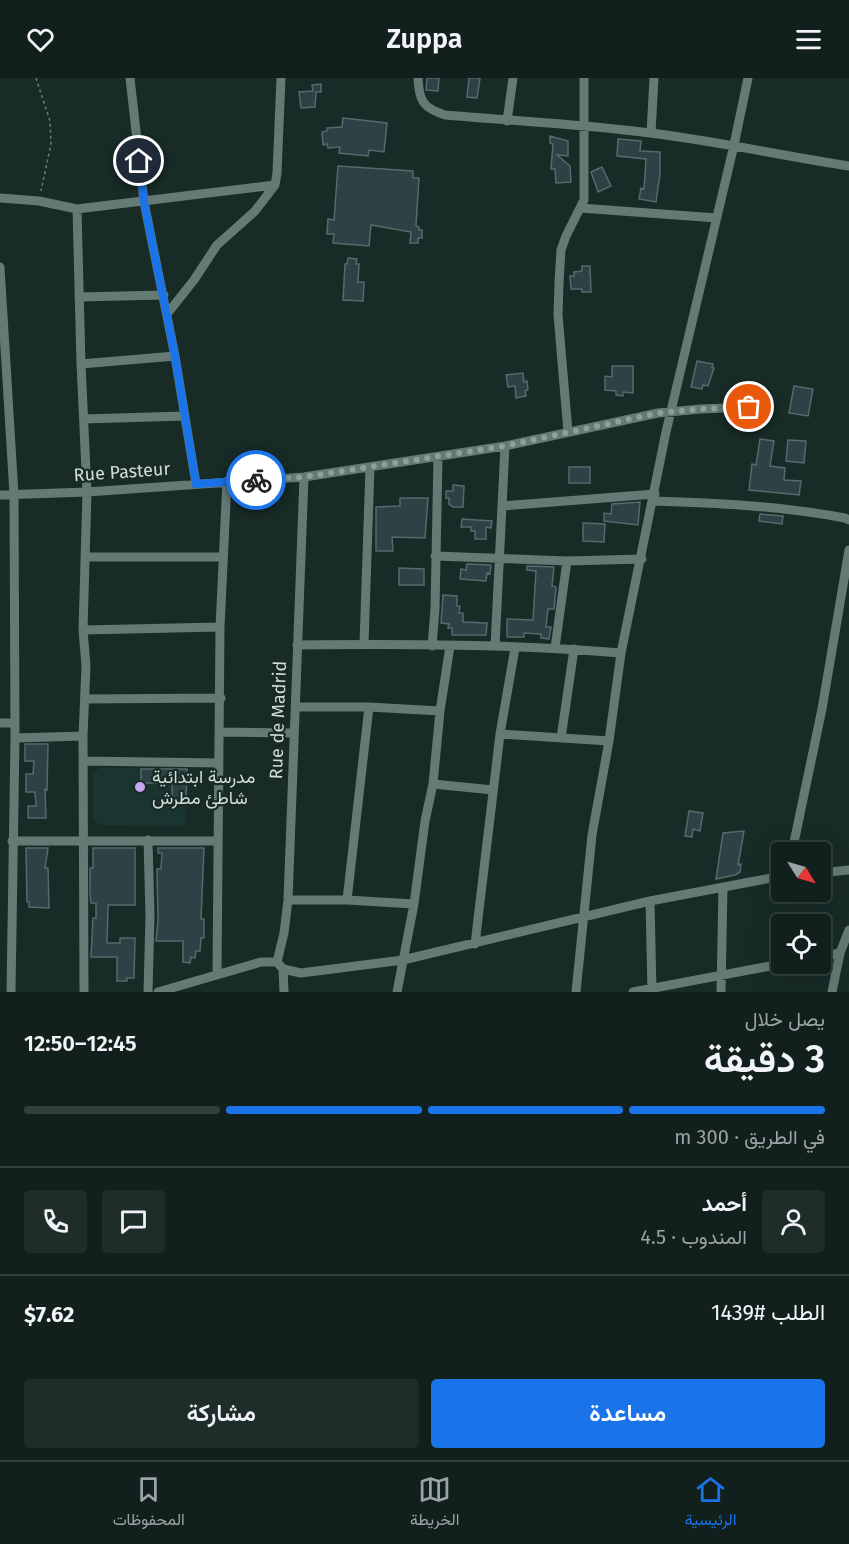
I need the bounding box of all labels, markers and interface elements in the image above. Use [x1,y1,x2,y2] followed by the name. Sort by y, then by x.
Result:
[24,23,57,56] icon: heart
[386,23,463,55] text: Zuppa
[792,23,825,56] icon: menu
[113,135,164,186] pin
[122,144,155,177] icon: home
[723,381,774,432] pin
[732,390,765,423] icon: bag
[226,450,286,510] courier
[73,458,171,486] street label: Rue Pasteur
[240,464,273,497] icon: bike
[265,660,291,780] street label: Rue de Madrid
[152,766,255,809] place label: مدرسة ابتدائية شاطئ مطرش
[133,780,147,794] marker: مدرسة ابتدائية شاطئ مطرش
[771,842,831,902] north arrow
[771,842,831,974] map controls
[771,914,831,974] button: locate
[745,1007,825,1031] text: يصل خلال
[24,1030,137,1057] text: 12:45–12:50
[704,1036,825,1082] text: 3 دقيقة
[674,1125,825,1149] text: في الطريق · 300 m
[24,1190,87,1253] button: phone
[102,1190,165,1253] button: chat
[702,1190,747,1217] text: أحمد
[762,1190,825,1253] button: person
[640,1225,747,1249] text: المندوب · 4.5
[711,1299,825,1326] text: الطلب #1439
[24,1301,74,1328] text: $7.62
[24,1379,419,1448] button: مشاركة
[431,1379,825,1448] button: مساعدة
[113,1473,185,1534] tab: المحفوظات
[410,1473,459,1534] tab: الخريطة
[685,1473,736,1534] tab: الرئيسية

